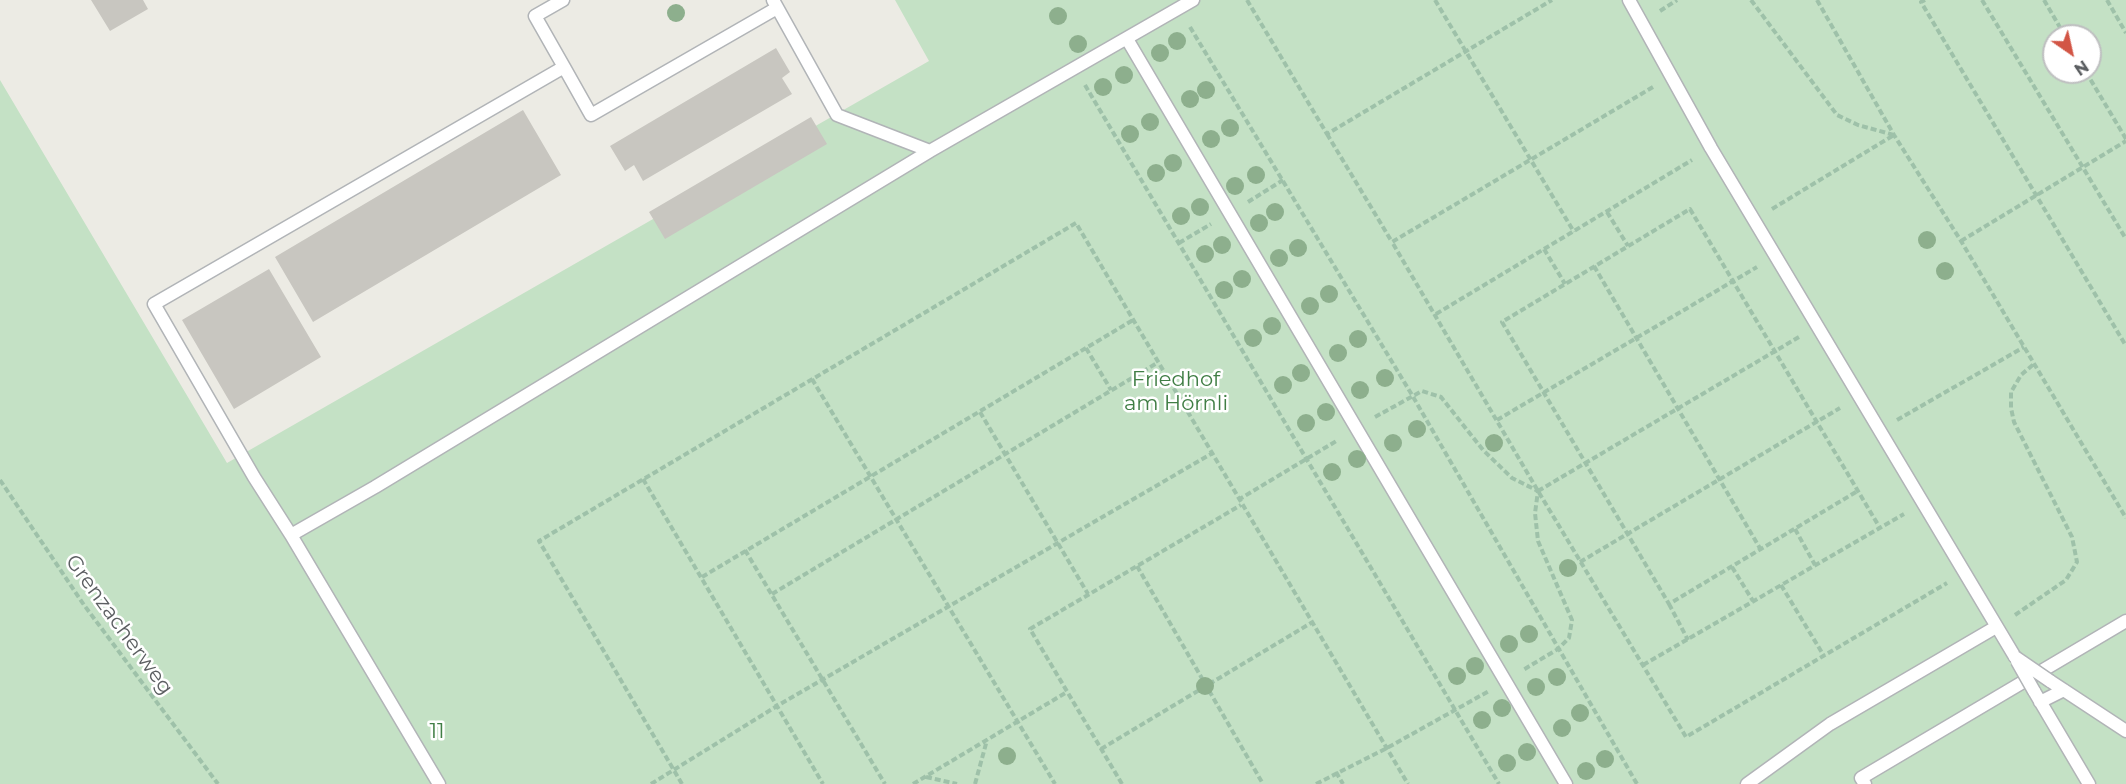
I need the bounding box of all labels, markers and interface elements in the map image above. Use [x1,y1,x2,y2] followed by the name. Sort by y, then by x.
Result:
[2042,24,2102,84] north arrow
[2071,56,2092,79] text: N
[1124,367,1228,417] park label: Friedhof am Hörnli
[60,550,178,700] street label: Grenzacherweg
[429,719,445,745] park label: 11

